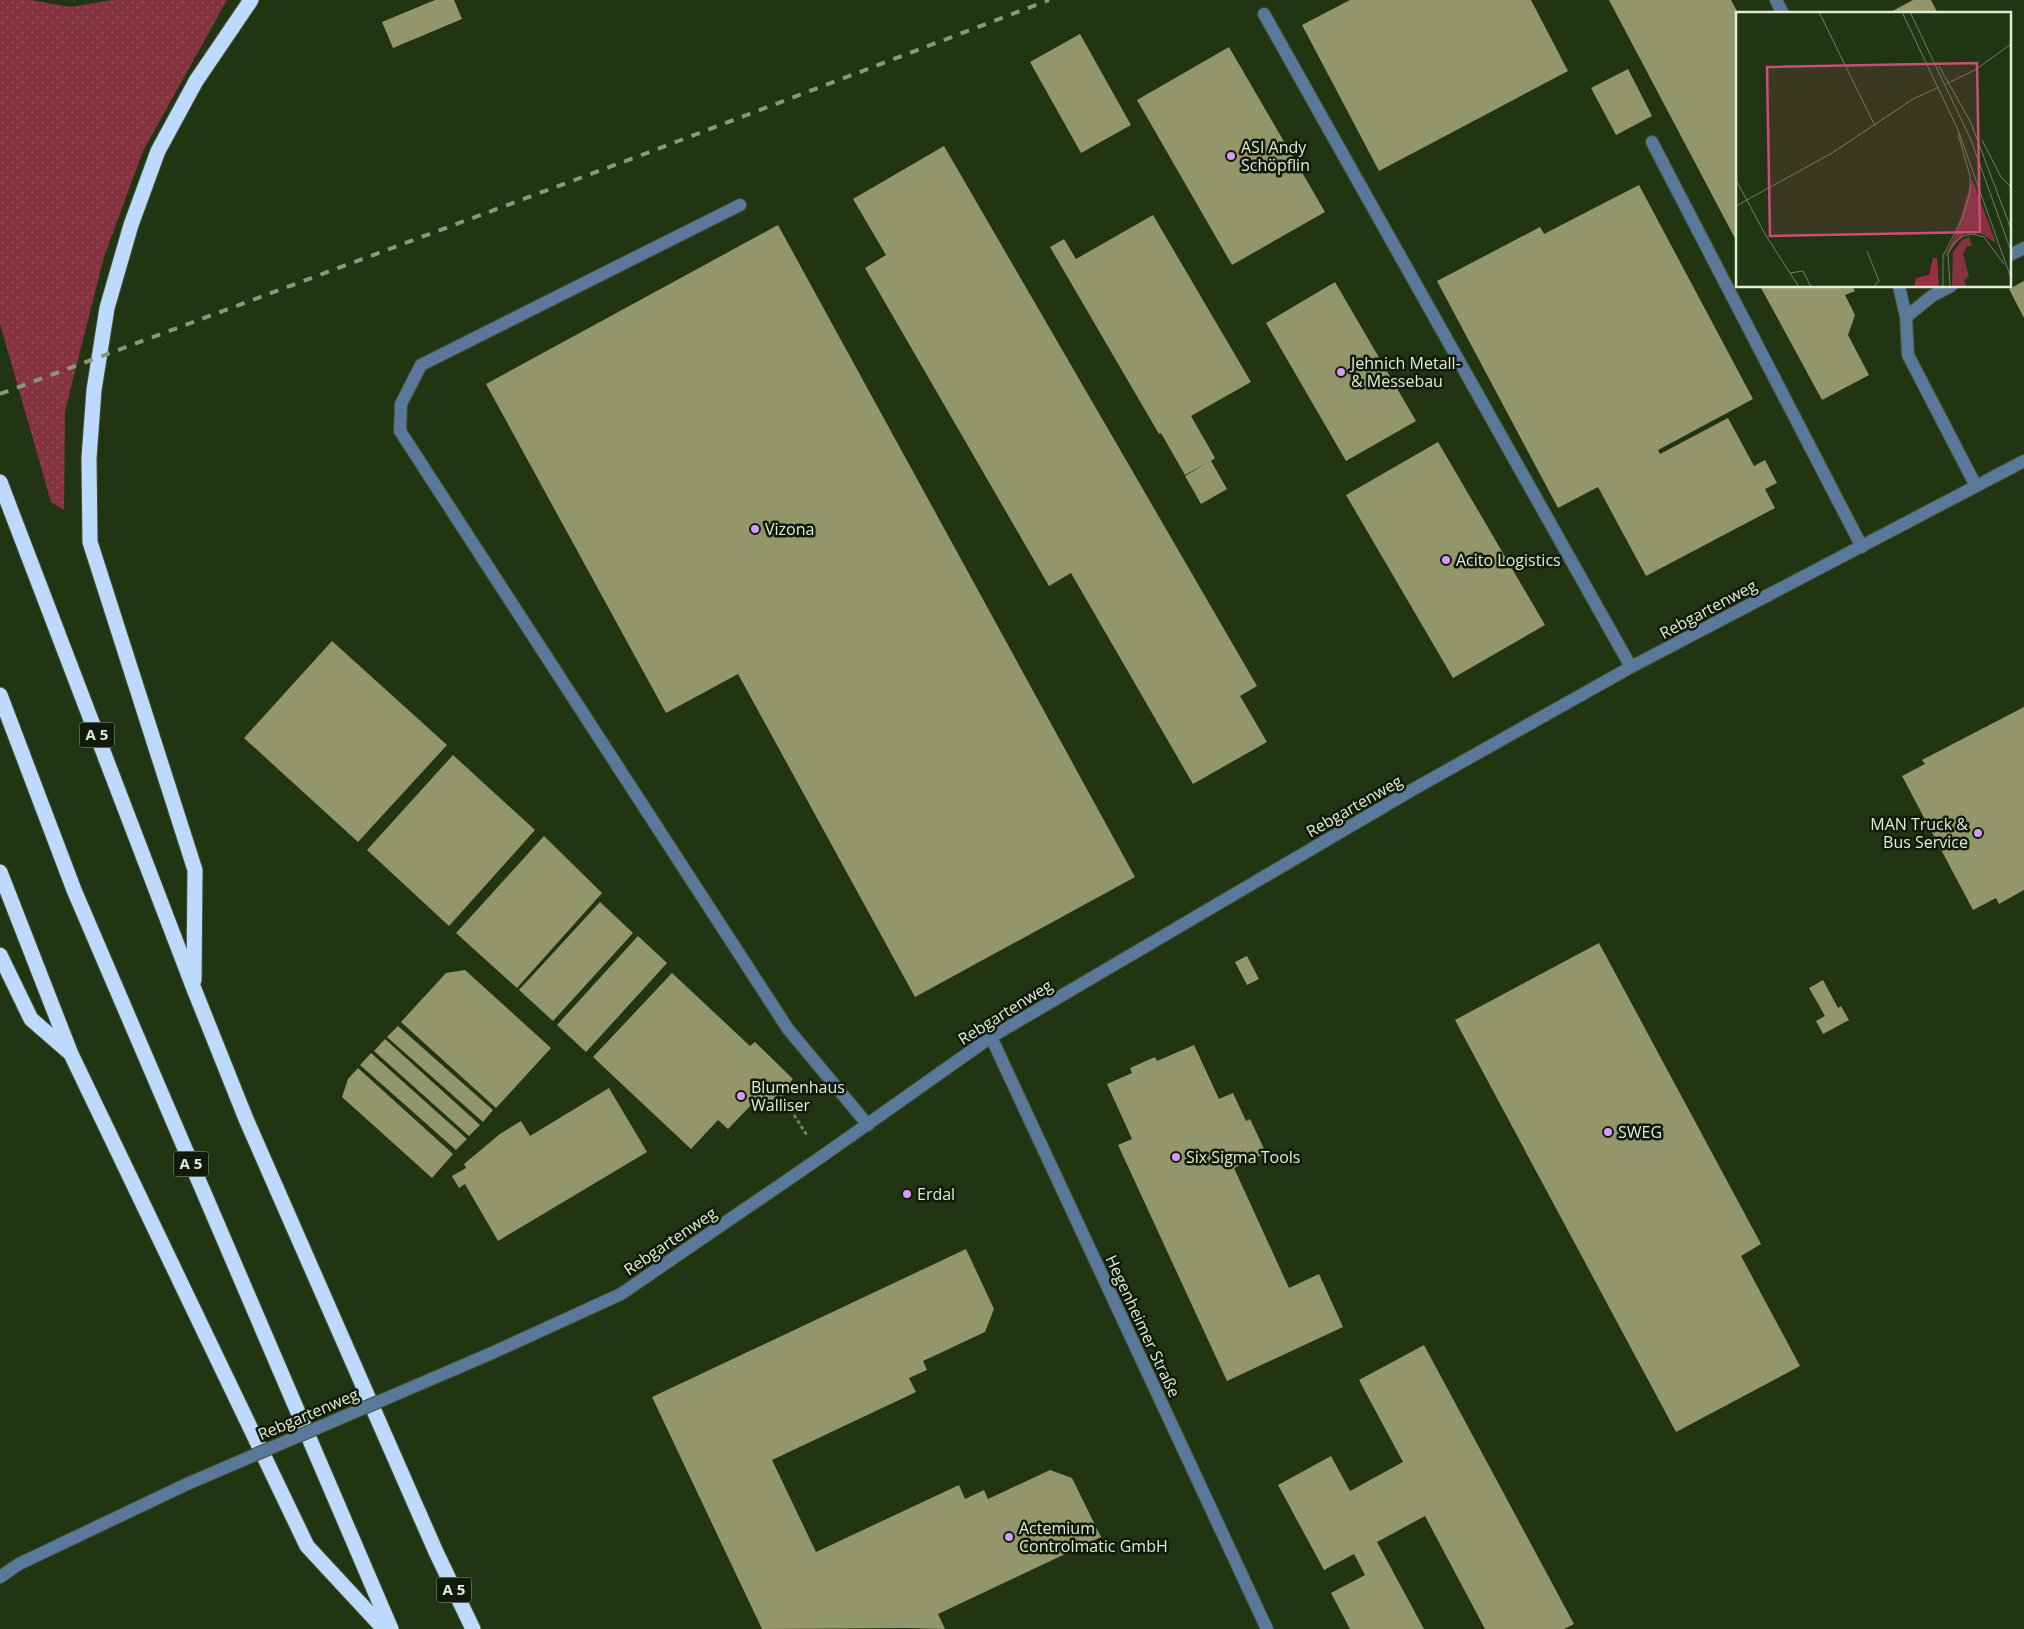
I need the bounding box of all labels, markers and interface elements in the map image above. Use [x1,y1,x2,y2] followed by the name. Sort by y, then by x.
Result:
[1736,12,2012,288] inset map
[1241,136,1310,176] place label: ASI Andy Schöpflin
[1225,150,1237,162] marker: ASI Andy Schöpflin
[1349,352,1461,392] place label: Jehnich Metall- & Messebau
[1335,366,1347,378] marker: Jehnich Metall- & Messebau
[765,518,814,540] place label: Vizona
[749,523,761,535] marker: Vizona
[1456,549,1561,571] place label: Acito Logistics
[1440,554,1452,566] marker: Acito Logistics
[1655,574,1761,644] street label: Rebgartenweg
[80,722,114,748] road number: A 5
[1302,769,1406,842] street label: Rebgartenweg
[1870,813,1968,853] place label: MAN Truck & Bus Service
[1972,827,1984,839] marker: MAN Truck & Bus Service
[954,974,1057,1050] street label: Rebgartenweg
[751,1076,845,1116] place label: Blumenhaus Walliser
[735,1090,747,1102] marker: Blumenhaus Walliser
[1618,1121,1662,1143] place label: SWEG
[1602,1126,1614,1138] marker: SWEG
[1186,1146,1300,1168] place label: Six Sigma Tools
[1170,1151,1182,1163] marker: Six Sigma Tools
[174,1152,208,1176] road number: A 5
[917,1183,955,1205] place label: Erdal
[901,1188,913,1200] marker: Erdal
[619,1202,721,1280] street label: Rebgartenweg
[1100,1251,1186,1401] street label: Hegenheimer Straße
[254,1383,362,1445] street label: Rebgartenweg
[1019,1517,1168,1557] place label: Actemium Controlmatic GmbH
[1003,1531,1015,1543] marker: Actemium Controlmatic GmbH
[436,1578,472,1602] road number: A 5

